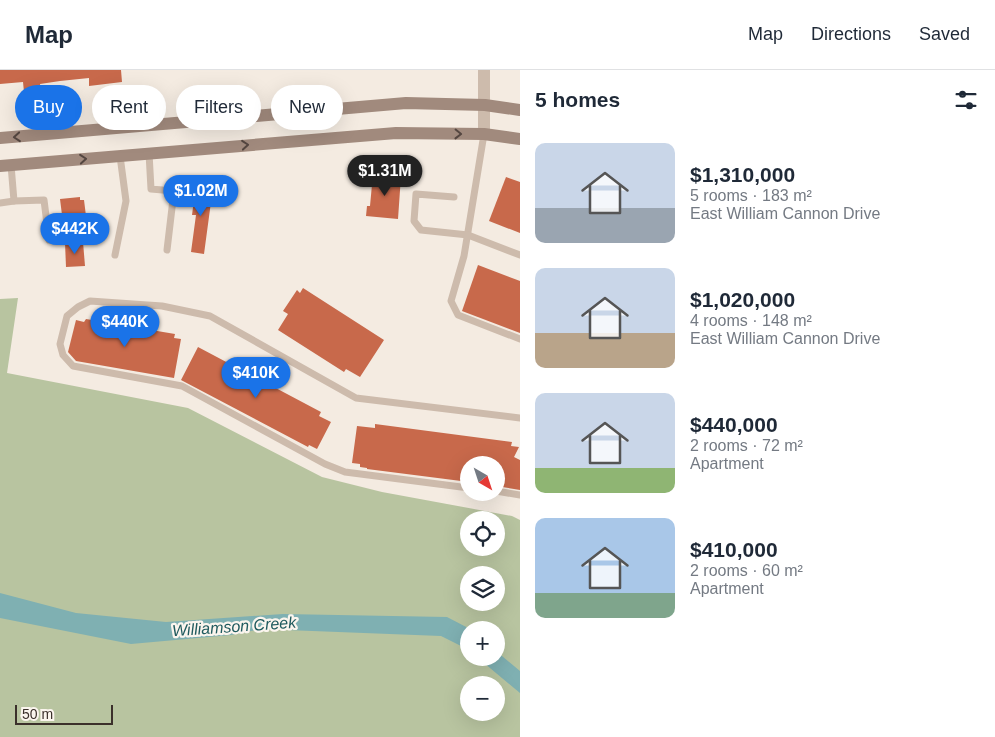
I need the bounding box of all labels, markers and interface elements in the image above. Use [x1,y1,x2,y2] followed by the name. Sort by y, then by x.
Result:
[25,21,73,48] text: Map
[748,24,783,44] text: Map
[811,24,891,44] text: Directions
[919,24,970,44] text: Saved
[15,85,82,130] chip: Buy
[92,85,166,130] chip: Rent
[176,85,261,130] chip: Filters
[271,85,343,130] chip: New
[952,86,980,114] icon: filters
[535,88,620,111] text: 5 homes
[454,129,462,139] one-way arrow
[13,131,21,142] one-way arrow
[242,140,250,151] one-way arrow
[80,154,88,165] one-way arrow
[344,154,426,197] pin: $1.31M
[358,162,412,179] text: $1.31M
[575,163,635,223] icon: home
[690,163,795,186] text: $1,310,000
[160,174,242,217] pin: $1.02M
[174,182,228,199] text: $1.02M
[690,187,812,204] text: 5 rooms · 183 m²
[690,205,880,222] text: East William Cannon Drive
[40,212,110,255] pin: $442K
[51,220,99,237] text: $442K
[575,288,635,348] icon: home
[690,288,795,311] text: $1,020,000
[90,306,160,348] pin: $440K
[690,312,812,329] text: 4 rooms · 148 m²
[101,313,149,330] text: $440K
[690,330,880,347] text: East William Cannon Drive
[221,356,291,399] pin: $410K
[232,364,280,381] text: $410K
[575,413,635,473] icon: home
[690,413,778,436] text: $440,000
[690,437,803,454] text: 2 rooms · 72 m²
[690,455,764,472] text: Apartment
[460,456,505,501] north arrow
[460,456,505,721] map controls
[460,511,505,556] button: locate
[575,538,635,598] icon: home
[690,538,778,561] text: $410,000
[690,562,803,579] text: 2 rooms · 60 m²
[460,566,505,611] button: layers
[690,580,764,597] text: Apartment
[171,614,298,639] water label: Williamson Creek
[460,621,505,666] button: +
[460,676,505,721] button: −
[15,702,112,725] scale bar
[22,706,53,722] text: 50 m

